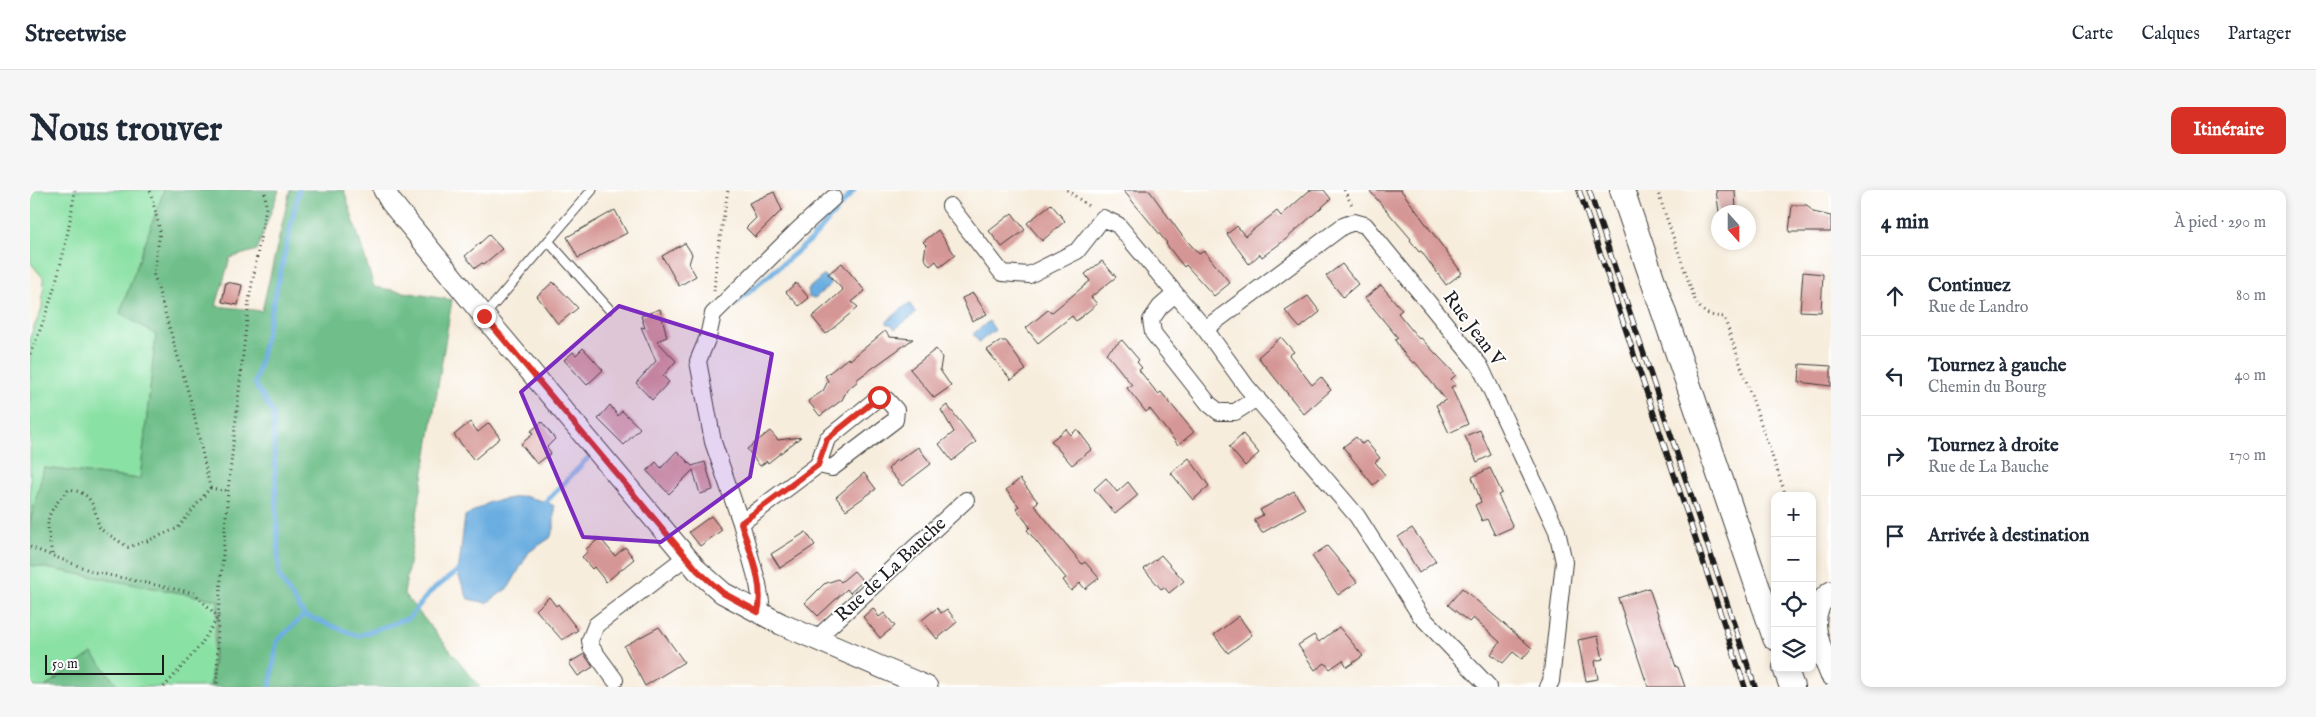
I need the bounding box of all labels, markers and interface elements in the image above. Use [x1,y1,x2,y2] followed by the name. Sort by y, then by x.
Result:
[25,19,126,50] text: Streetwise
[2072,23,2113,46] text: Carte
[2141,23,2200,46] text: Calques
[2228,23,2291,46] text: Partager
[2171,107,2286,154] button: Itinéraire
[30,108,222,153] text: Nous trouver
[1711,205,1756,250] north arrow
[1881,209,1929,236] text: 4 min
[2174,213,2266,233] text: À pied · 290 m
[1928,274,2011,298] text: Continuez
[1881,282,1909,310] icon: ahead
[2236,286,2266,306] text: 80 m
[1437,287,1509,372] street label: Rue Jean V
[1928,298,2028,318] text: Rue de Landro
[473,305,496,328] route end
[1928,354,2067,378] text: Tournez à gauche
[1881,362,1909,390] icon: left
[2234,366,2266,386] text: 40 m
[1928,378,2046,398] text: Chemin du Bourg
[868,386,891,409] route start
[1928,434,2059,458] text: Tournez à droite
[1881,442,1909,470] icon: right
[2229,446,2266,466] text: 170 m
[1928,458,2049,478] text: Rue de La Bauche
[1771,492,1816,672] map controls
[1771,492,1816,537] button: +
[830,512,952,628] street label: Rue de La Bauche
[1881,522,1909,550] icon: arrive
[1928,524,2089,548] text: Arrivée à destination
[1771,537,1816,582] button: −
[1771,582,1816,627] button: locate
[1771,627,1816,672] button: layers
[45,652,164,675] scale bar
[52,655,78,673] text: 50 m

